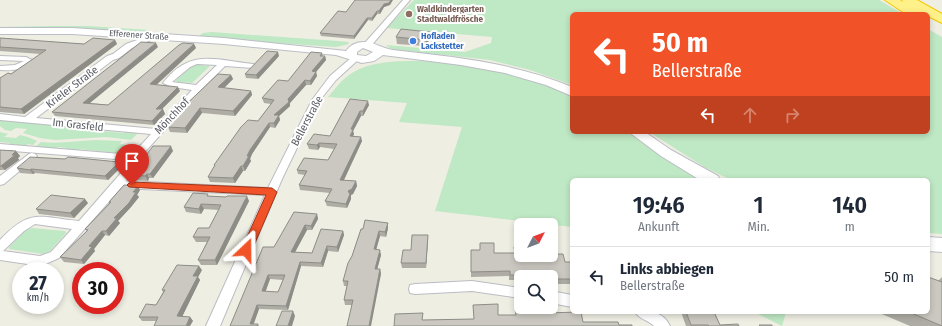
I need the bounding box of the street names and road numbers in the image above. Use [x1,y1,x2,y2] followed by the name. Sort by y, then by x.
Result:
[109,28,170,42] street label: Efferener Straße
[43,63,101,111] street label: Krieler Straße
[288,94,326,148] street label: Bellerstraße
[152,95,192,137] street label: Mönchhof
[52,116,104,134] street label: Im Grasfeld

